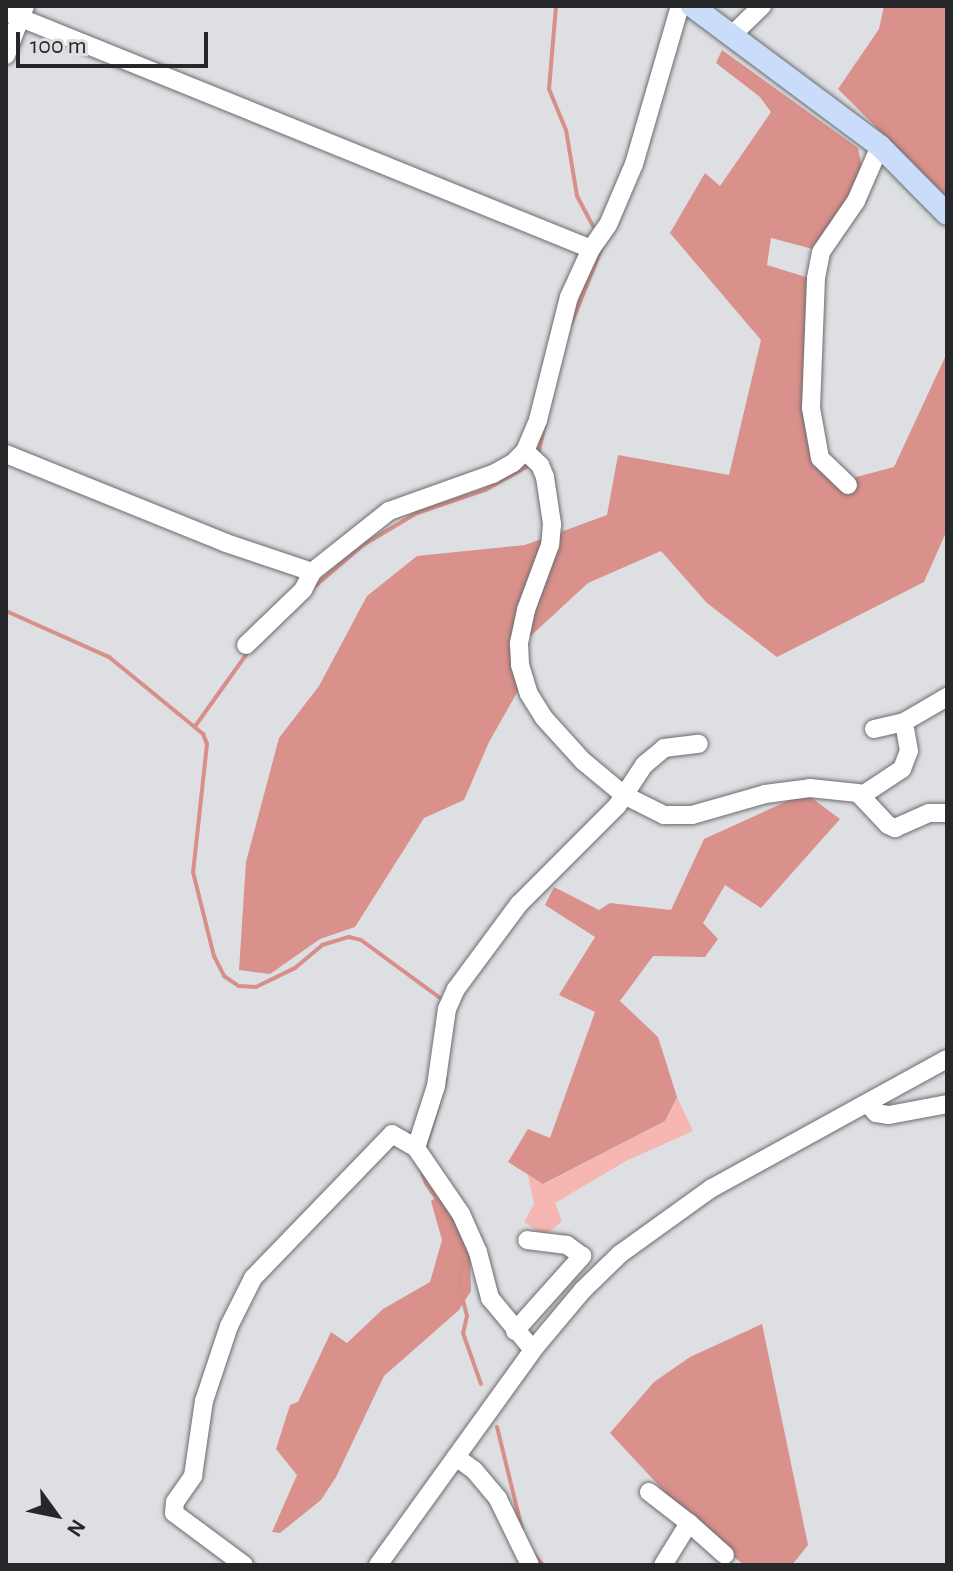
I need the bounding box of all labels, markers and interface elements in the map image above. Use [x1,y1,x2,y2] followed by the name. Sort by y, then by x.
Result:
[20,16,212,66] scale bar
[30,34,87,58] text: 100 m
[16,1475,96,1555] north arrow
[63,1516,90,1540] text: N

